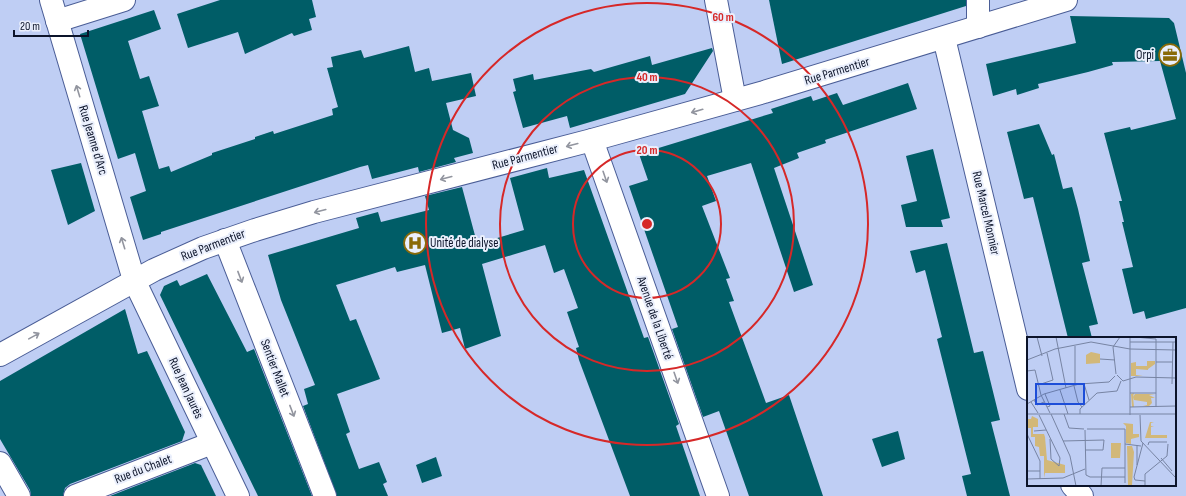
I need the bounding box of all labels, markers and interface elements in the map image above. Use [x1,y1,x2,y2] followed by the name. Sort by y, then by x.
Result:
[712,10,734,25] text: 60 m
[14,12,88,38] scale bar
[20,19,40,34] text: 20 m
[1157,42,1183,68] office icon: Orpi
[1136,47,1154,63] place label: Orpi
[802,53,872,88] street label: Rue Parmentier
[636,70,658,85] text: 40 m
[74,85,81,98] one-way arrow
[75,103,111,177] street label: Rue Jeanne d'Arc
[691,108,704,115] one-way arrow
[490,140,560,173] street label: Rue Parmentier
[565,142,578,149] one-way arrow
[637,143,657,158] text: 20 m
[602,170,609,183] one-way arrow
[969,170,1003,257] street label: Rue Marcel Monnier
[440,175,453,182] one-way arrow
[314,208,327,215] one-way arrow
[640,217,654,231] centre of rings
[179,225,248,265] street label: Rue Parmentier
[402,230,428,256] hospital icon: Unité de dialyse
[430,235,498,251] place label: Unité de dialyse
[119,236,126,249] one-way arrow
[236,270,244,282] one-way arrow
[633,273,677,362] street label: Avenue de la Liberté
[28,331,40,339] one-way arrow
[257,337,293,399] street label: Sentier Mallet
[1027,337,1176,486] inset map
[165,355,207,421] street label: Rue Jean Jaurès
[673,372,681,384] one-way arrow
[288,405,296,417] one-way arrow
[112,451,174,487] street label: Rue du Chalet

